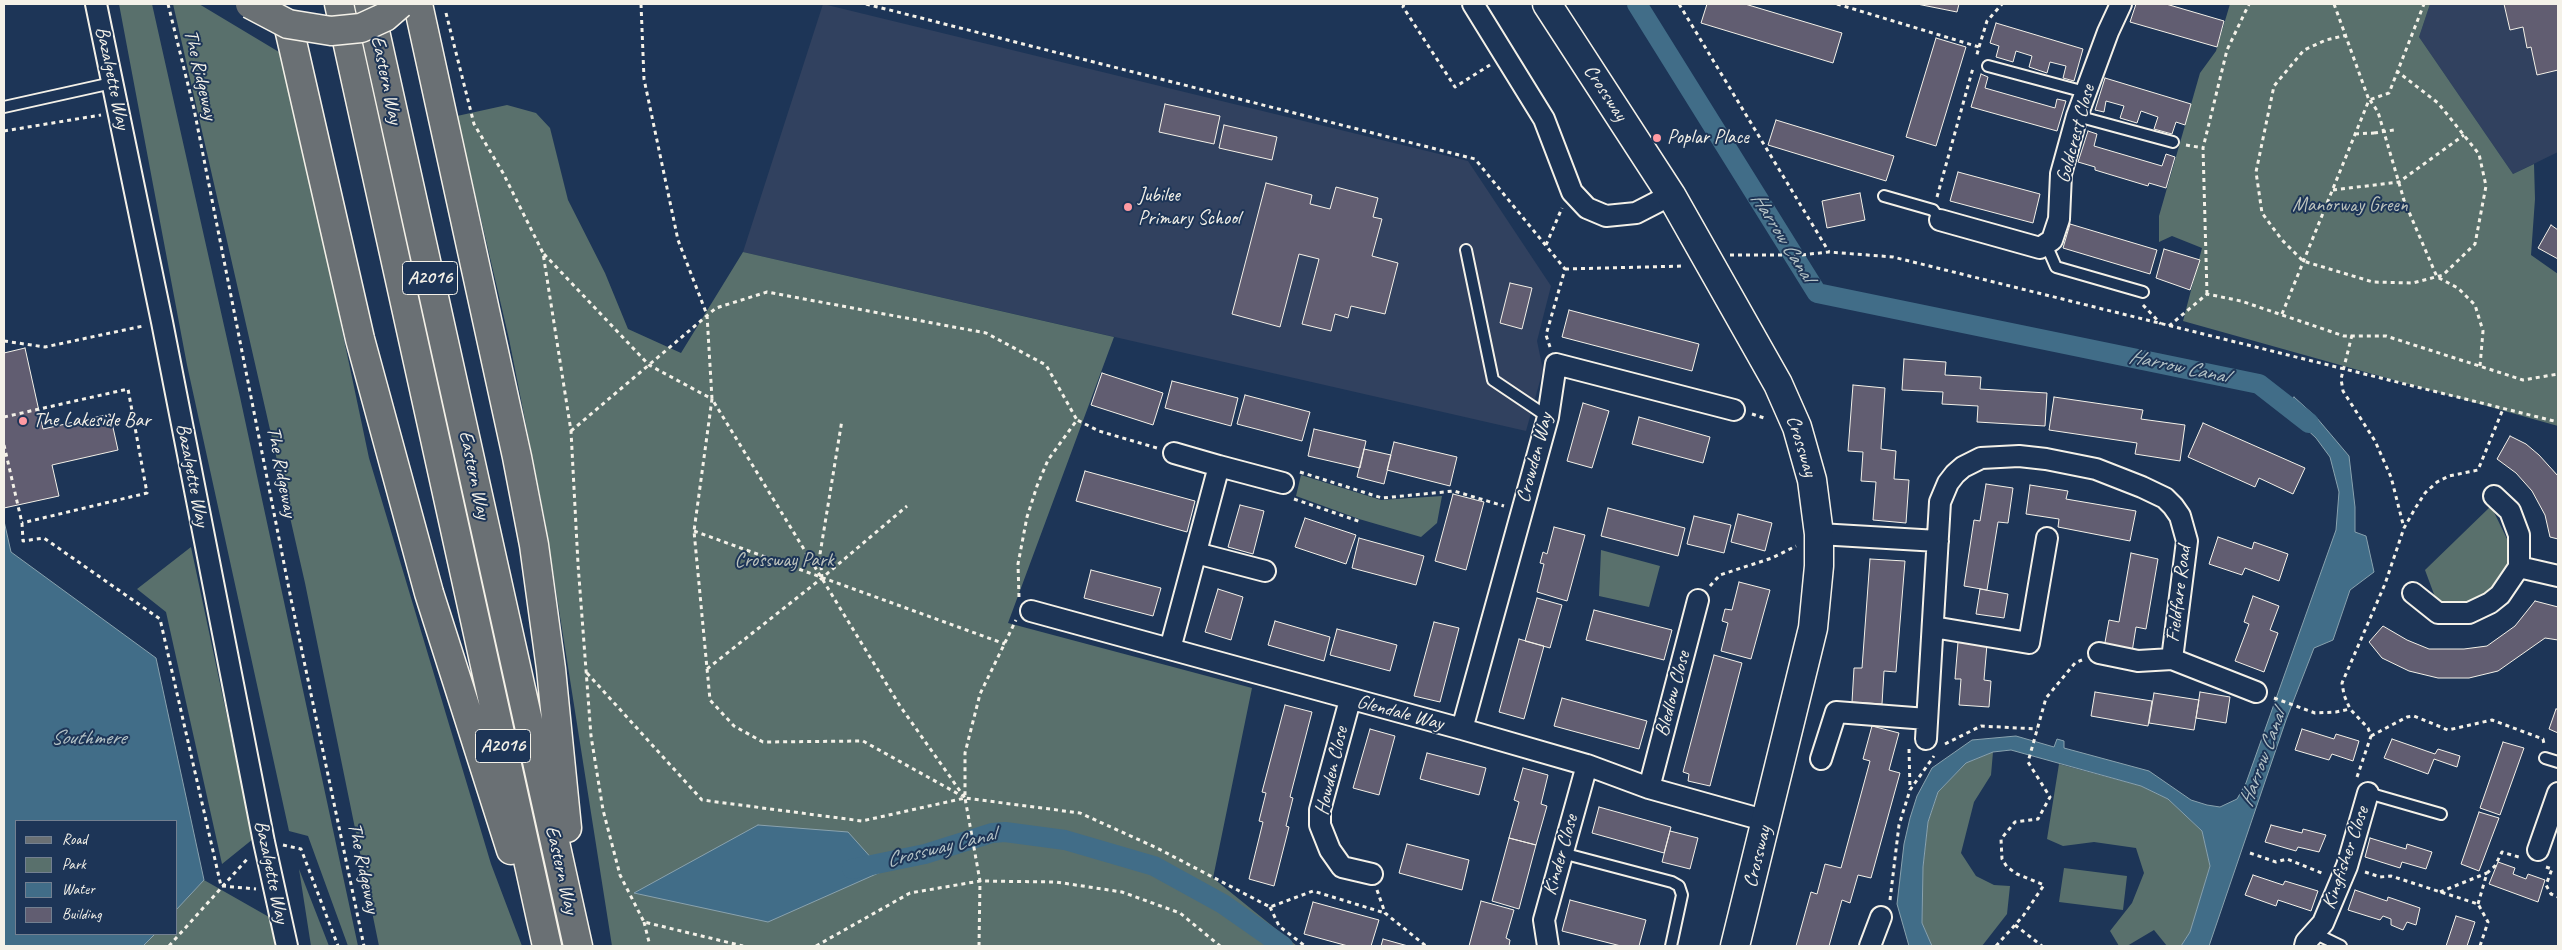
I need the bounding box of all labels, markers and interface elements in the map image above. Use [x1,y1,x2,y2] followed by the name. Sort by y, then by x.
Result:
[89,24,135,132] street label: Bazalgette Way
[178,28,222,122] street label: The Ridgeway
[365,34,407,126] street label: Eastern Way
[1578,60,1632,126] street label: Crossway
[2051,82,2101,186] street label: Goldcrest Close
[1667,126,1749,150] place label: Poplar Place
[1651,132,1663,144] marker: Poplar Place
[1138,184,1240,231] place label: Jubilee Primary School
[1745,188,1819,286] water label: Harrow Canal
[2292,194,2408,218] park label: Manorway Green
[1122,201,1134,213] marker: Jubilee Primary School
[402,262,458,294] road number: A2016
[2126,344,2230,390] water label: Harrow Canal
[33,409,150,433] place label: The Lakeside Bar
[1512,411,1558,505] street label: Crowden Way
[1780,413,1822,479] street label: Crossway
[17,415,29,427] marker: The Lakeside Bar
[170,421,214,529] street label: Bazalgette Way
[260,425,302,519] street label: The Ridgeway
[453,429,495,521] street label: Eastern Way
[2161,544,2197,644] street label: Fieldfare Road
[734,549,834,573] park label: Crossway Park
[1650,649,1696,739] street label: Bledlow Close
[1354,690,1446,736] street label: Glendale Way
[2234,708,2292,810] water label: Harrow Canal
[1310,724,1354,818] street label: Howden Close
[51,725,125,751] water label: Southmere
[476,729,530,762] road number: A2016
[2317,803,2375,913] street label: Kingfisher Close
[1538,812,1584,898] street label: Kinder Close
[248,818,294,926] street label: Bazalgette Way
[15,820,178,935] legend
[342,821,384,915] street label: The Ridgeway
[884,822,998,874] water label: Crossway Canal
[539,824,583,916] street label: Eastern Way
[1739,824,1777,890] street label: Crossway
[62,830,87,849] text: Road
[62,855,86,874] text: Park
[62,880,95,899] text: Water
[62,905,101,924] text: Building

